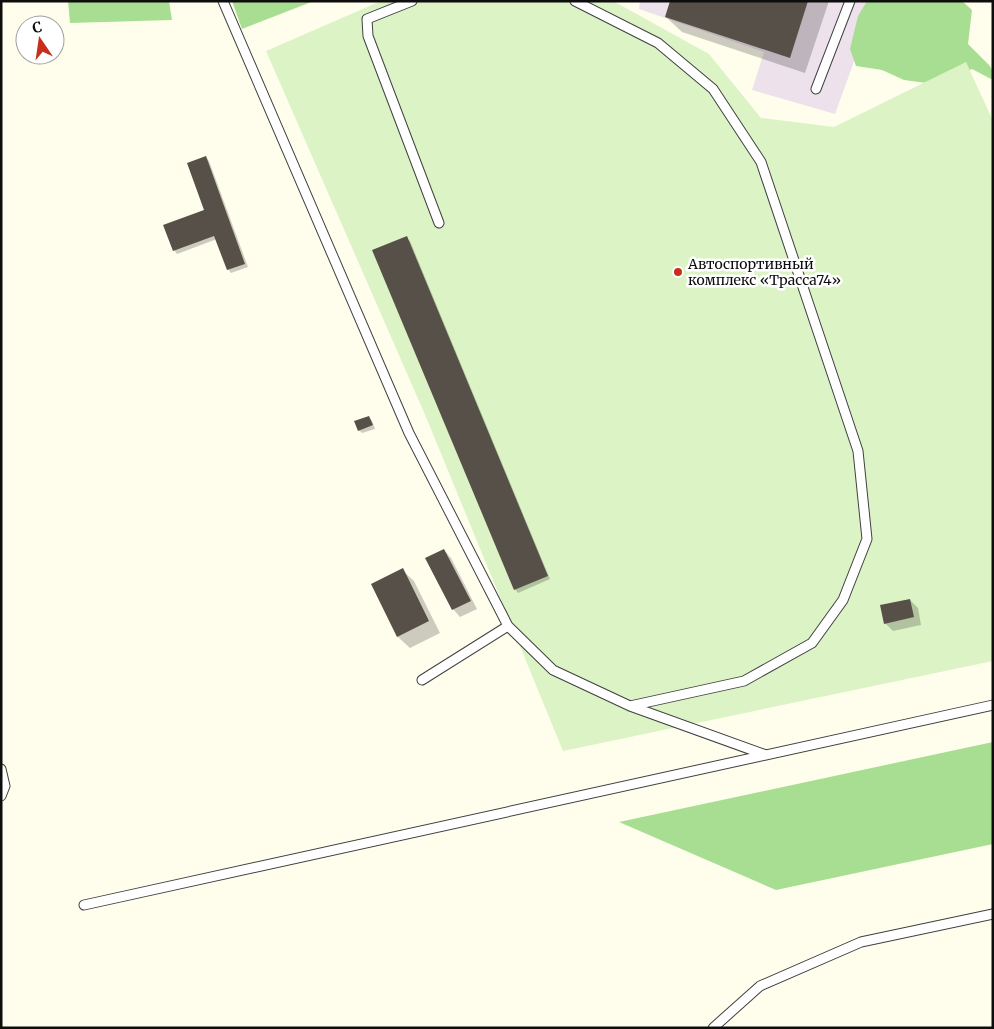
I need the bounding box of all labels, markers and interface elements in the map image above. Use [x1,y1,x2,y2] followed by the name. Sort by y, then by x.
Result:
[15,15,65,65] north arrow
[31,18,44,37] text: С
[687,255,841,289] place label: Автоспортивный комплекс «Трасса74»
[672,266,684,278] marker: Автоспортивный комплекс «Трасса74»

